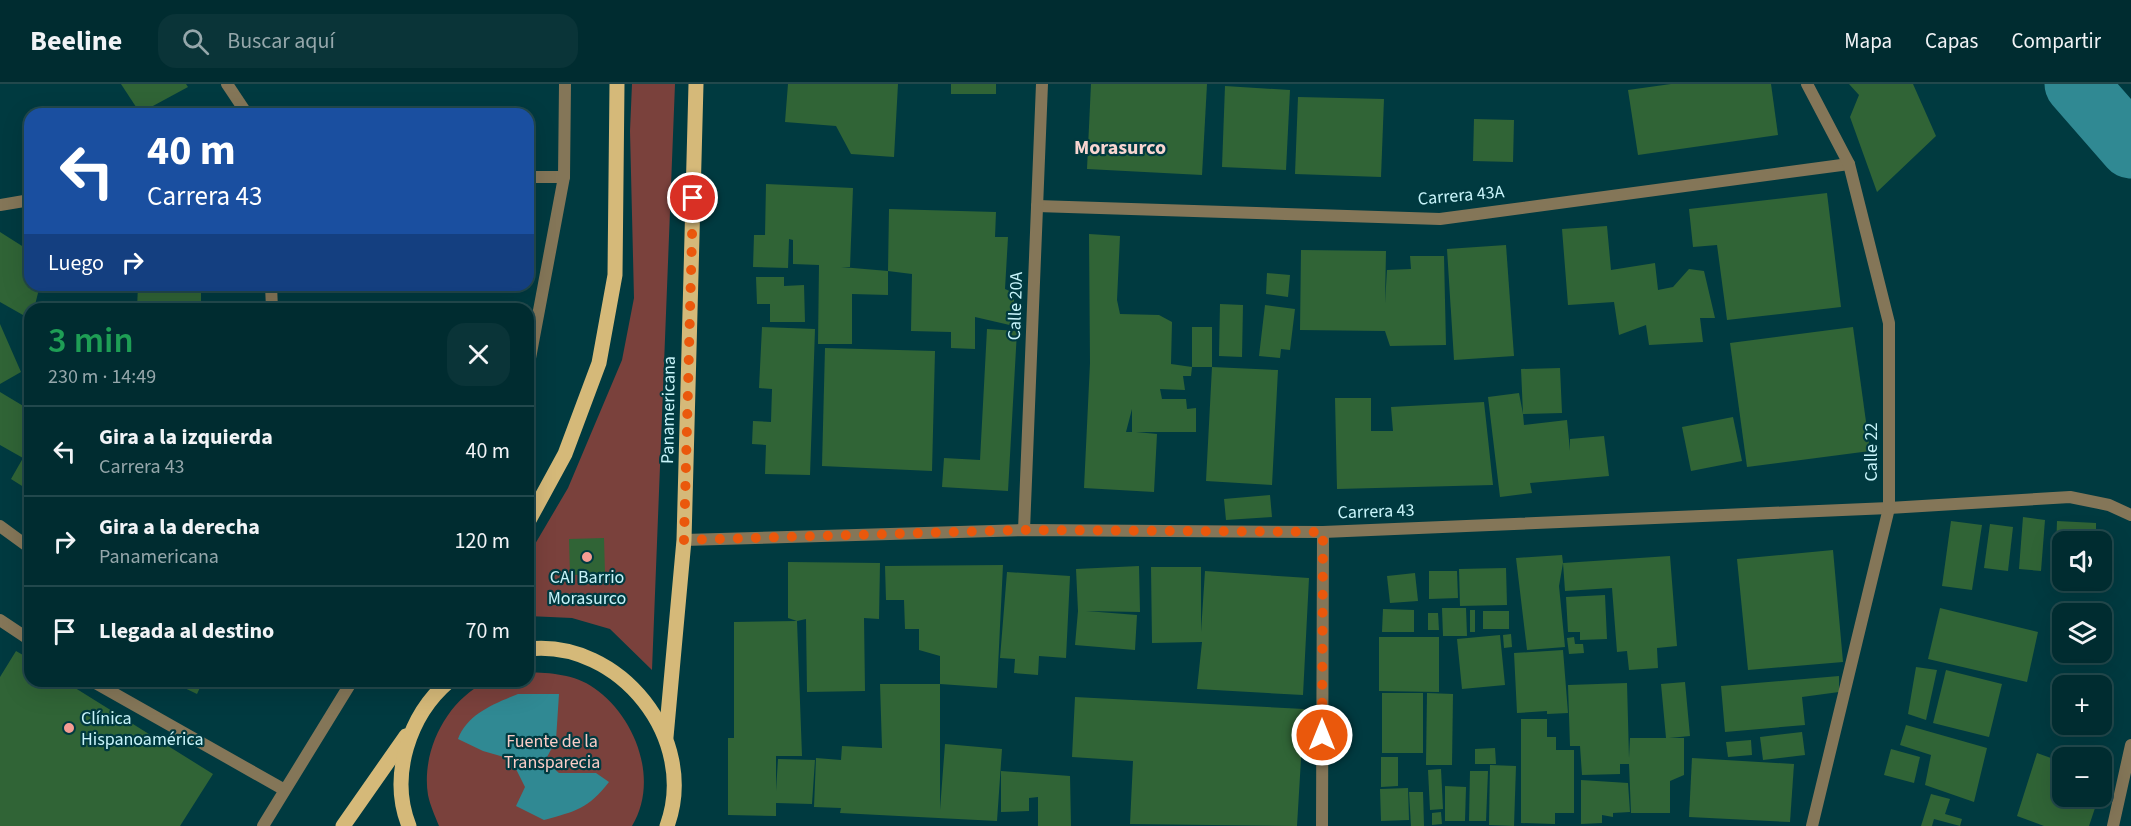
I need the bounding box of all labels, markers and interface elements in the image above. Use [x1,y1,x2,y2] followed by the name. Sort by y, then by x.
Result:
[158,14,578,68] search box
[30,21,122,61] text: Beeline
[179,25,212,58] icon: search
[227,25,335,57] text: Buscar aquí
[1844,26,1892,56] text: Mapa
[1925,26,1978,56] text: Capas
[2011,26,2101,56] text: Compartir
[147,121,236,181] text: 40 m
[48,132,126,210] icon: left
[1074,134,1166,162] district label: Morasurco
[667,172,718,223] pin
[147,177,262,216] text: Carrera 43
[1417,179,1506,212] street label: Carrera 43A
[676,181,709,214] icon: arrive
[116,246,149,279] icon: right
[48,247,104,279] text: Luego
[1002,271,1029,341] street label: Calle 20A
[48,315,134,366] text: 3 min
[447,323,510,386] button: close
[655,356,682,464] street label: Panamericana
[48,363,156,391] text: 230 m · 14:49
[99,421,273,453] text: Gira a la izquierda
[1859,422,1884,481] street label: Calle 22
[48,435,81,468] icon: left
[465,435,510,467] text: 40 m
[99,453,185,481] text: Carrera 43
[1337,498,1415,525] street label: Carrera 43
[99,511,260,543] text: Gira a la derecha
[48,525,81,558] icon: right
[455,525,510,557] text: 120 m
[2052,531,2112,807] map controls
[2052,531,2112,591] button: sound
[99,543,219,571] text: Panamericana
[580,550,594,564] marker: CAI Barrio Morasurco
[548,565,626,611] place label: CAI Barrio Morasurco
[2052,603,2112,663] button: layers
[48,615,81,648] icon: arrive
[99,615,274,647] text: Llegada al destino
[465,615,510,647] text: 70 m
[2052,675,2112,735] button: +
[1290,703,1354,767] position arrow
[81,706,204,752] place label: Clínica Hispanoamérica
[62,721,76,735] marker: Clínica Hispanoamérica
[504,729,600,775] park label: Fuente de la Transparecia
[2052,747,2112,807] button: −

